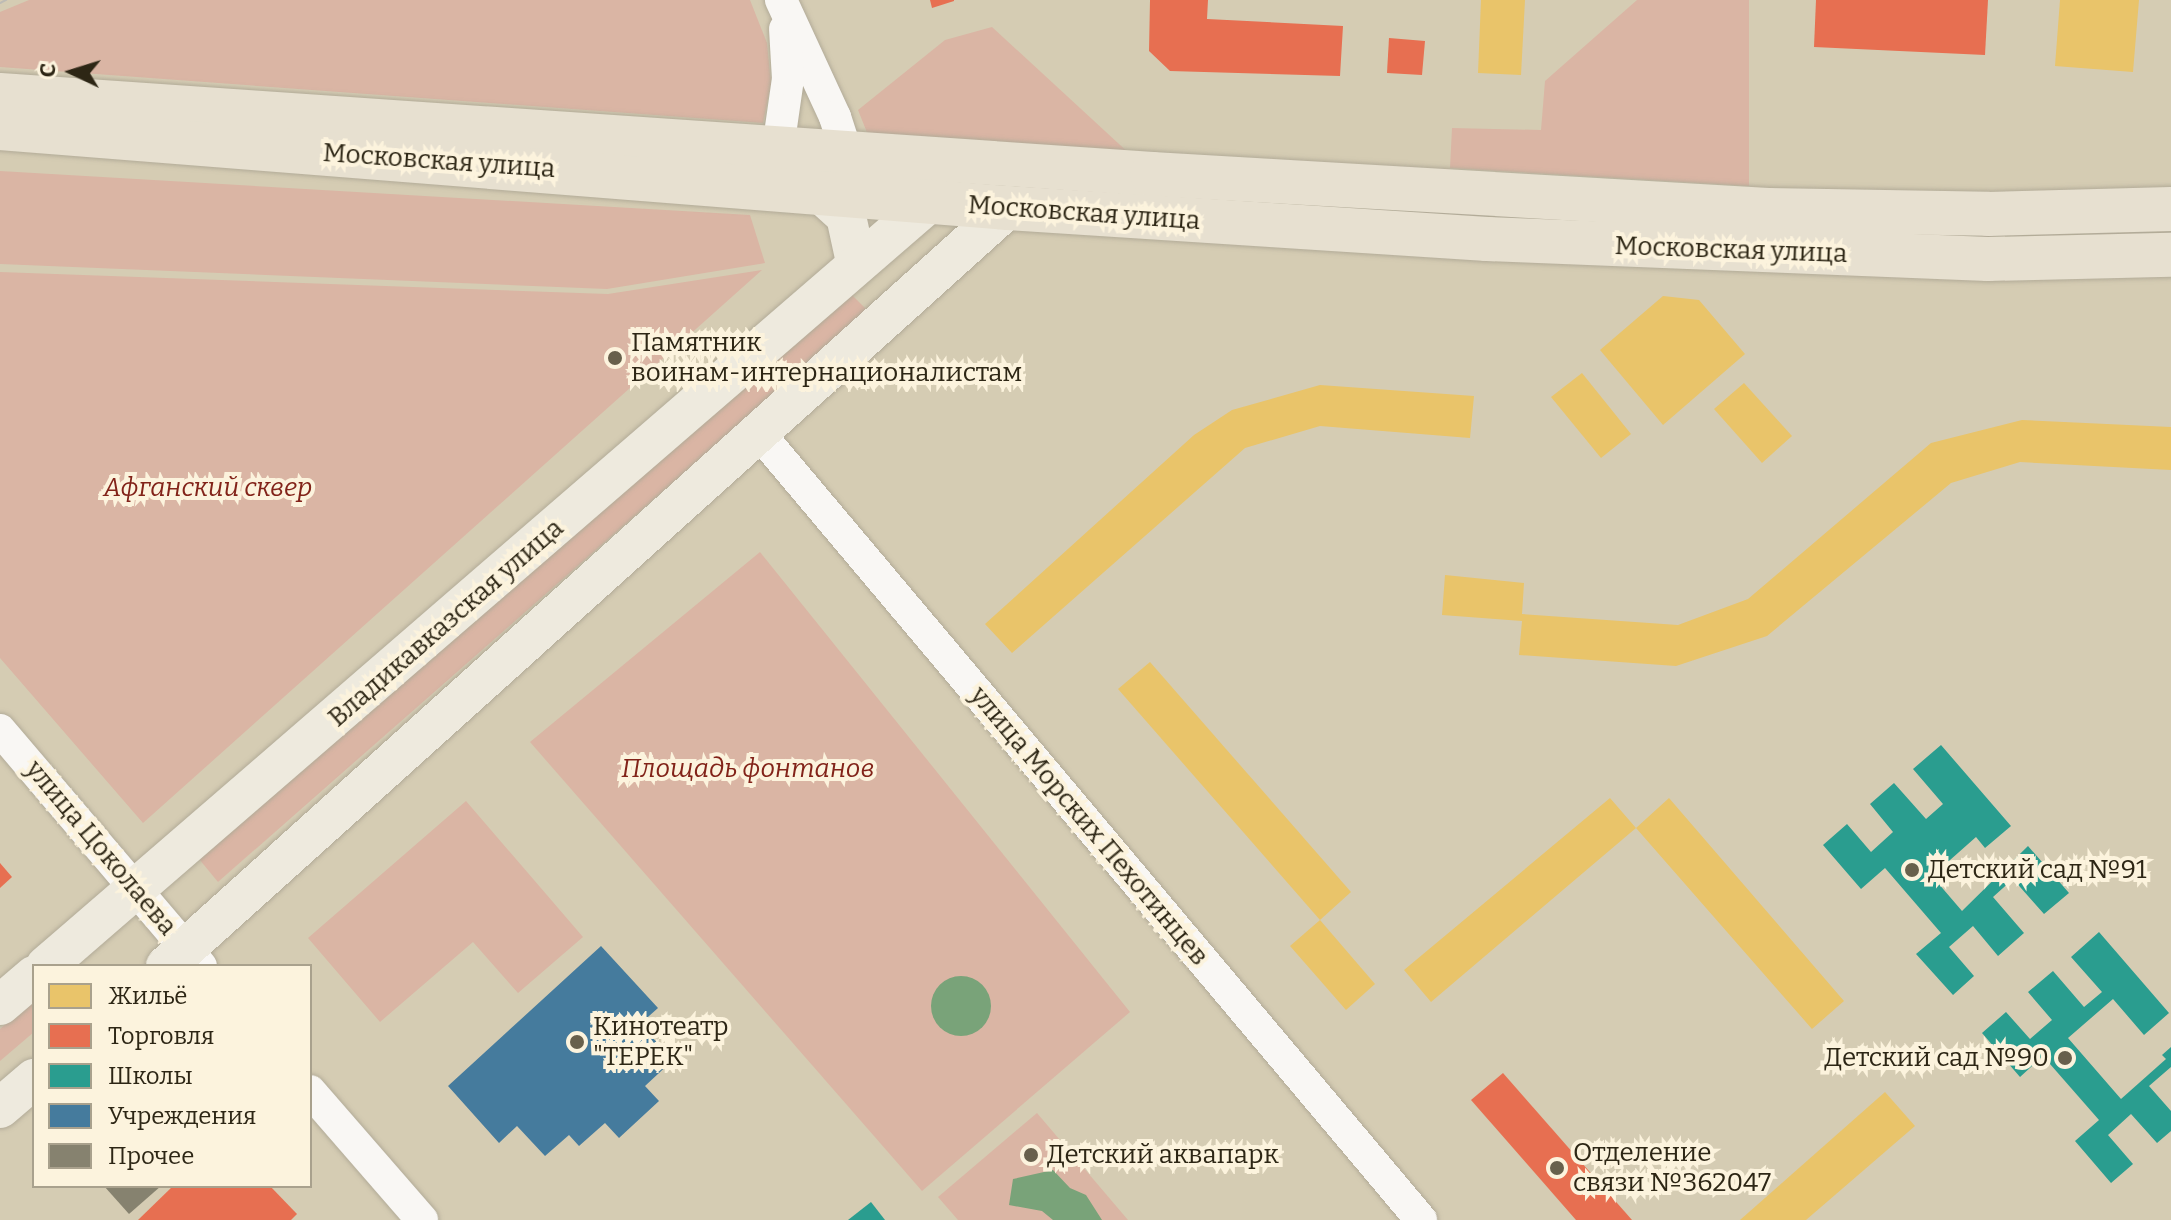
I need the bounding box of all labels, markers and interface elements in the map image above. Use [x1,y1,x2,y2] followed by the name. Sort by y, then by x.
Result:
[32,32,112,112] north arrow
[34,62,62,78] text: С
[322,137,556,185] street label: Московская улица
[967,189,1201,237] street label: Московская улица
[1614,230,1848,270] street label: Московская улица
[631,327,1022,388] place label: Памятник воинам-интернационалистам
[606,349,624,367] marker: Памятник воинам-интернационалистам
[104,472,312,504] park label: Афганский сквер
[322,512,570,734] street label: Владикавказская улица
[963,680,1215,972] street label: улица Морских Пехотинцев
[621,753,875,785] park label: Площадь фонтанов
[19,754,183,942] street label: улица Цоколаева
[1928,854,2147,886] place label: Детский сад №91
[1903,861,1921,879] marker: Детский сад №91
[32,964,312,1188] legend
[108,982,187,1010] text: Жильё
[593,1011,729,1072] place label: Кинотеатр "ТЕРЕК"
[108,1022,214,1050] text: Торговля
[568,1033,586,1051] marker: Кинотеатр "ТЕРЕК"
[1824,1042,2049,1074] place label: Детский сад №90
[2056,1049,2074,1067] marker: Детский сад №90
[108,1062,193,1090] text: Школы
[108,1102,256,1130] text: Учреждения
[1573,1137,1771,1198] place label: Отделение связи №362047
[1047,1139,1279,1171] place label: Детский аквапарк
[108,1142,194,1170] text: Прочее
[1022,1146,1040,1164] marker: Детский аквапарк
[1548,1159,1566,1177] marker: Отделение связи №362047

